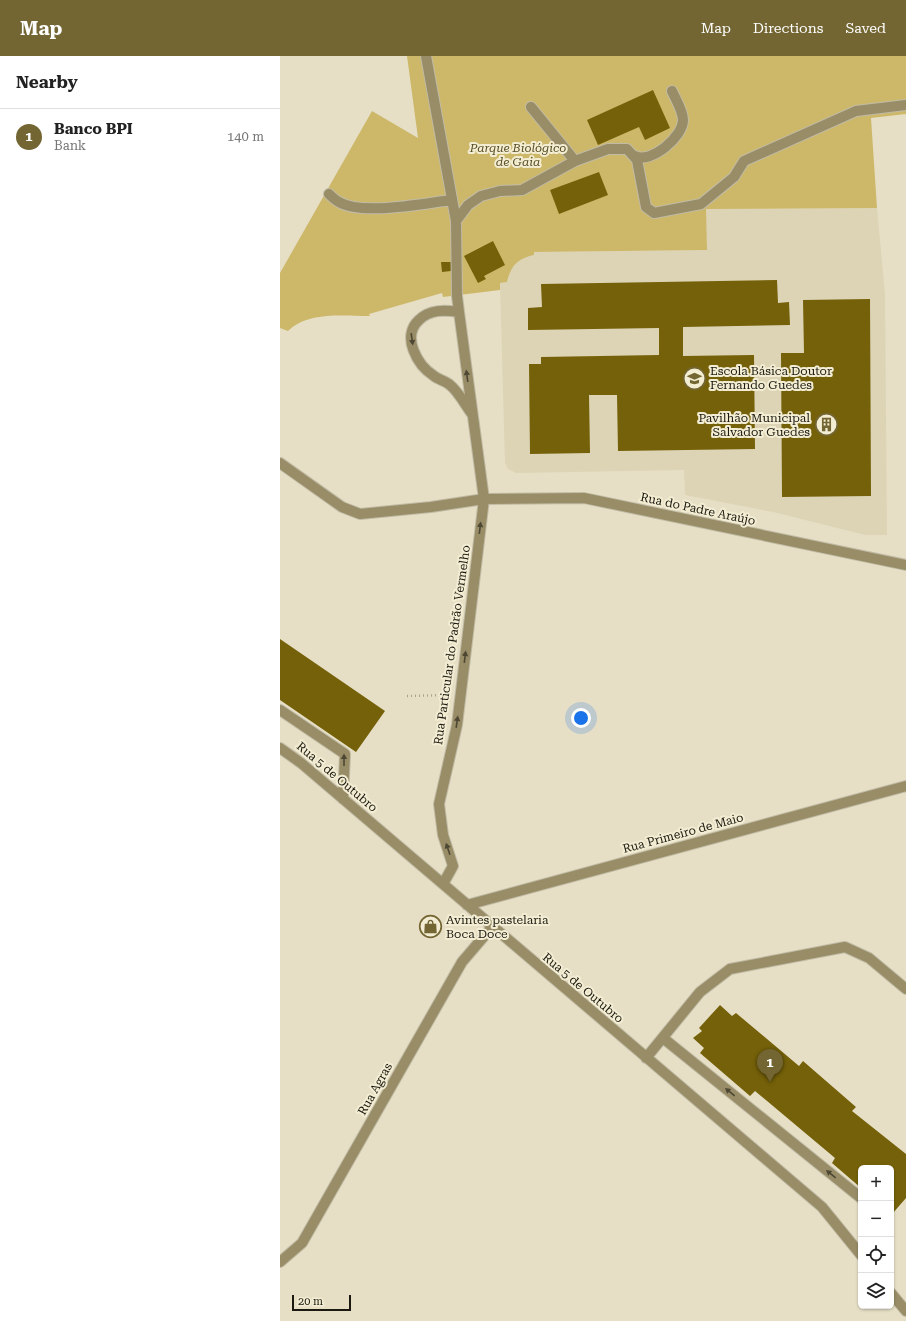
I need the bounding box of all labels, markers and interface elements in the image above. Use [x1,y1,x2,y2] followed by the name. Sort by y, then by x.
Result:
[20,17,62,40] text: Map
[701,20,731,36] text: Map
[753,20,823,36] text: Directions
[845,20,886,36] text: Saved
[16,72,78,92] text: Nearby
[54,120,133,138] text: Banco BPI
[25,129,33,144] text: 1
[227,129,264,144] text: 140 m
[54,138,86,153] text: Bank
[469,141,566,169] park label: Parque Biológico de Gaia
[409,333,415,345] one-way arrow
[710,364,832,392] place label: Escola Básica Doutor Fernando Guedes
[681,365,707,391] school or university icon: Escola Básica Doutor Fernando Guedes
[464,370,470,382] one-way arrow
[698,411,810,439] place label: Pavilhão Municipal Salvador Guedes
[813,412,839,438] building icon: Pavilhão Municipal Salvador Guedes
[639,490,757,528] street label: Rua do Padre Araújo
[477,521,483,534] one-way arrow
[431,544,473,746] street label: Rua Particular do Padrão Vermelho
[462,651,468,663] one-way arrow
[571,708,591,728] your location
[454,716,460,728] one-way arrow
[294,739,380,815] street label: Rua 5 de Outubro
[341,754,348,766] one-way arrow
[621,810,745,856] street label: Rua Primeiro de Maio
[444,843,450,855] one-way arrow
[446,913,549,941] place label: Avintes pastelaria Boca Doce
[418,914,444,940] shop icon: Avintes pastelaria Boca Doce
[540,950,626,1026] street label: Rua 5 de Outubro
[757,1049,783,1082] pin: 1
[355,1060,395,1118] street label: Rua Agras
[724,1088,735,1096] one-way arrow
[858,1165,894,1309] map controls
[858,1165,894,1201] button: +
[825,1169,836,1178] one-way arrow
[858,1201,894,1237] button: −
[858,1237,894,1273] button: locate
[858,1273,894,1309] button: layers
[292,1293,351,1312] scale bar
[298,1295,323,1308] text: 20 m

